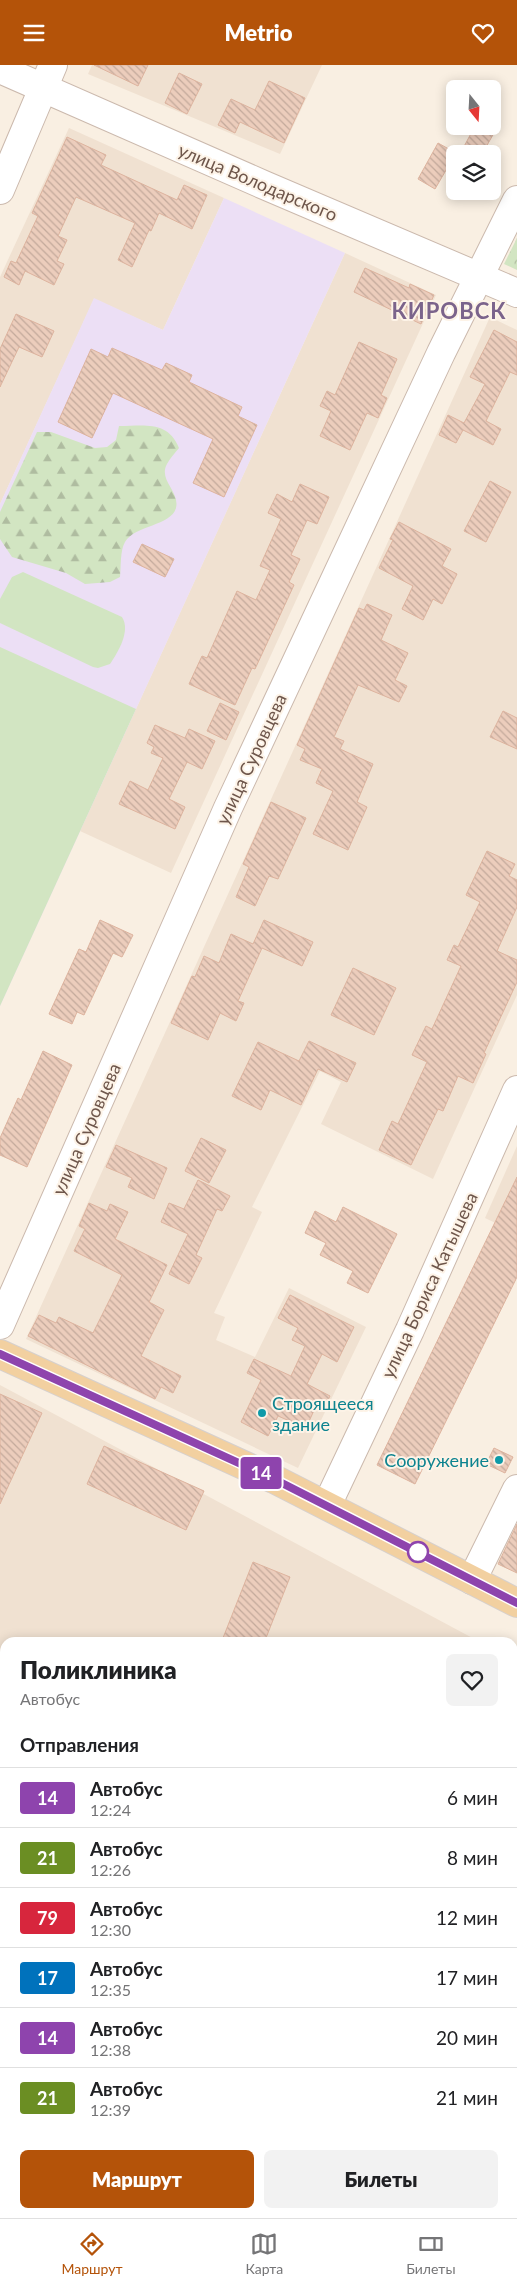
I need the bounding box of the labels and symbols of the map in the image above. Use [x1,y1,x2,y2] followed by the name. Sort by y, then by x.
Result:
[446,80,501,135] north arrow
[175,139,341,225] street label: улица Володарского
[391,297,507,324] district label: КИРОВСК
[211,690,291,828] street label: улица Суровцева
[47,1060,125,1198] street label: улица Суровцева
[376,1189,482,1381] street label: улица Бориса Катышева
[272,1392,374,1435] place label: Строящееся здание
[256,1407,268,1419] marker: Строящееся здание
[384,1449,489,1471] place label: Сооружение
[493,1454,505,1466] marker: Сооружение
[238,1457,284,1489] line badge: 14
[407,1541,429,1563] unlabelled marker

